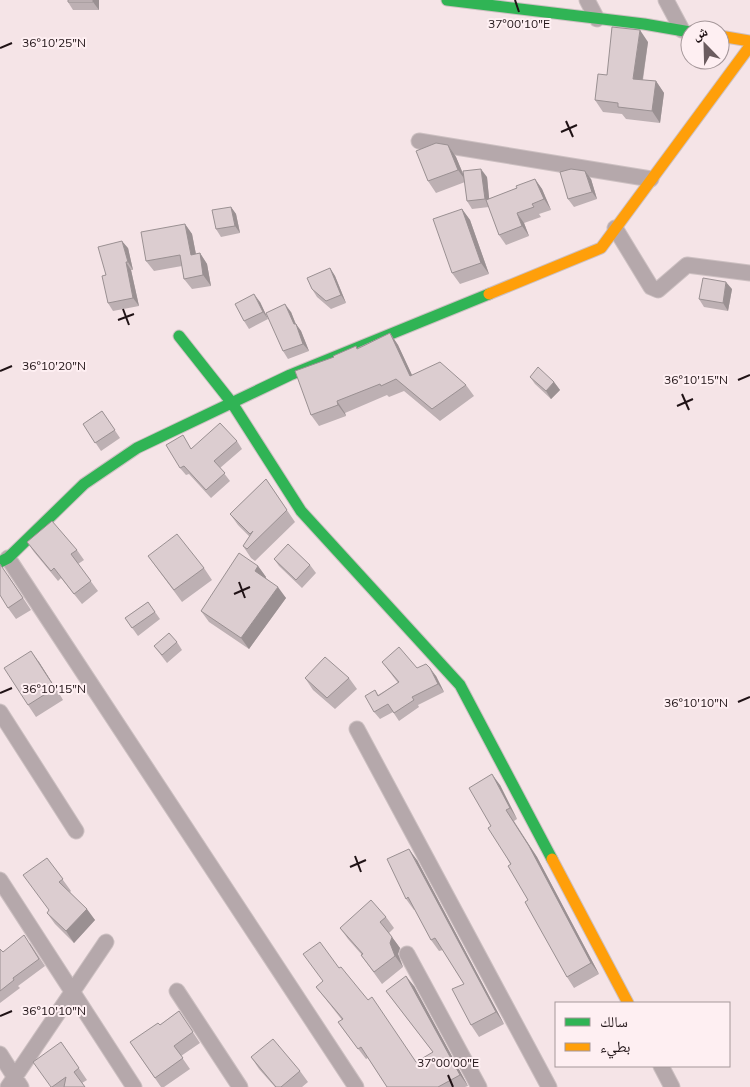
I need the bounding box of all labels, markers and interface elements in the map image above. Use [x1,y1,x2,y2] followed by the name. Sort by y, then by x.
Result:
[488,16,550,31] text: 37°00'10"E
[680,20,730,70] north arrow
[690,22,710,44] text: ش
[22,35,86,50] text: 36°10'25"N
[22,358,86,373] text: 36°10'20"N
[664,372,728,387] text: 36°10'15"N
[22,681,86,696] text: 36°10'15"N
[664,695,728,710] text: 36°10'10"N
[555,1002,730,1067] legend
[22,1003,86,1018] text: 36°10'10"N
[600,1012,628,1031] text: سالك
[600,1037,630,1059] text: بطيء
[417,1055,479,1070] text: 37°00'00"E

